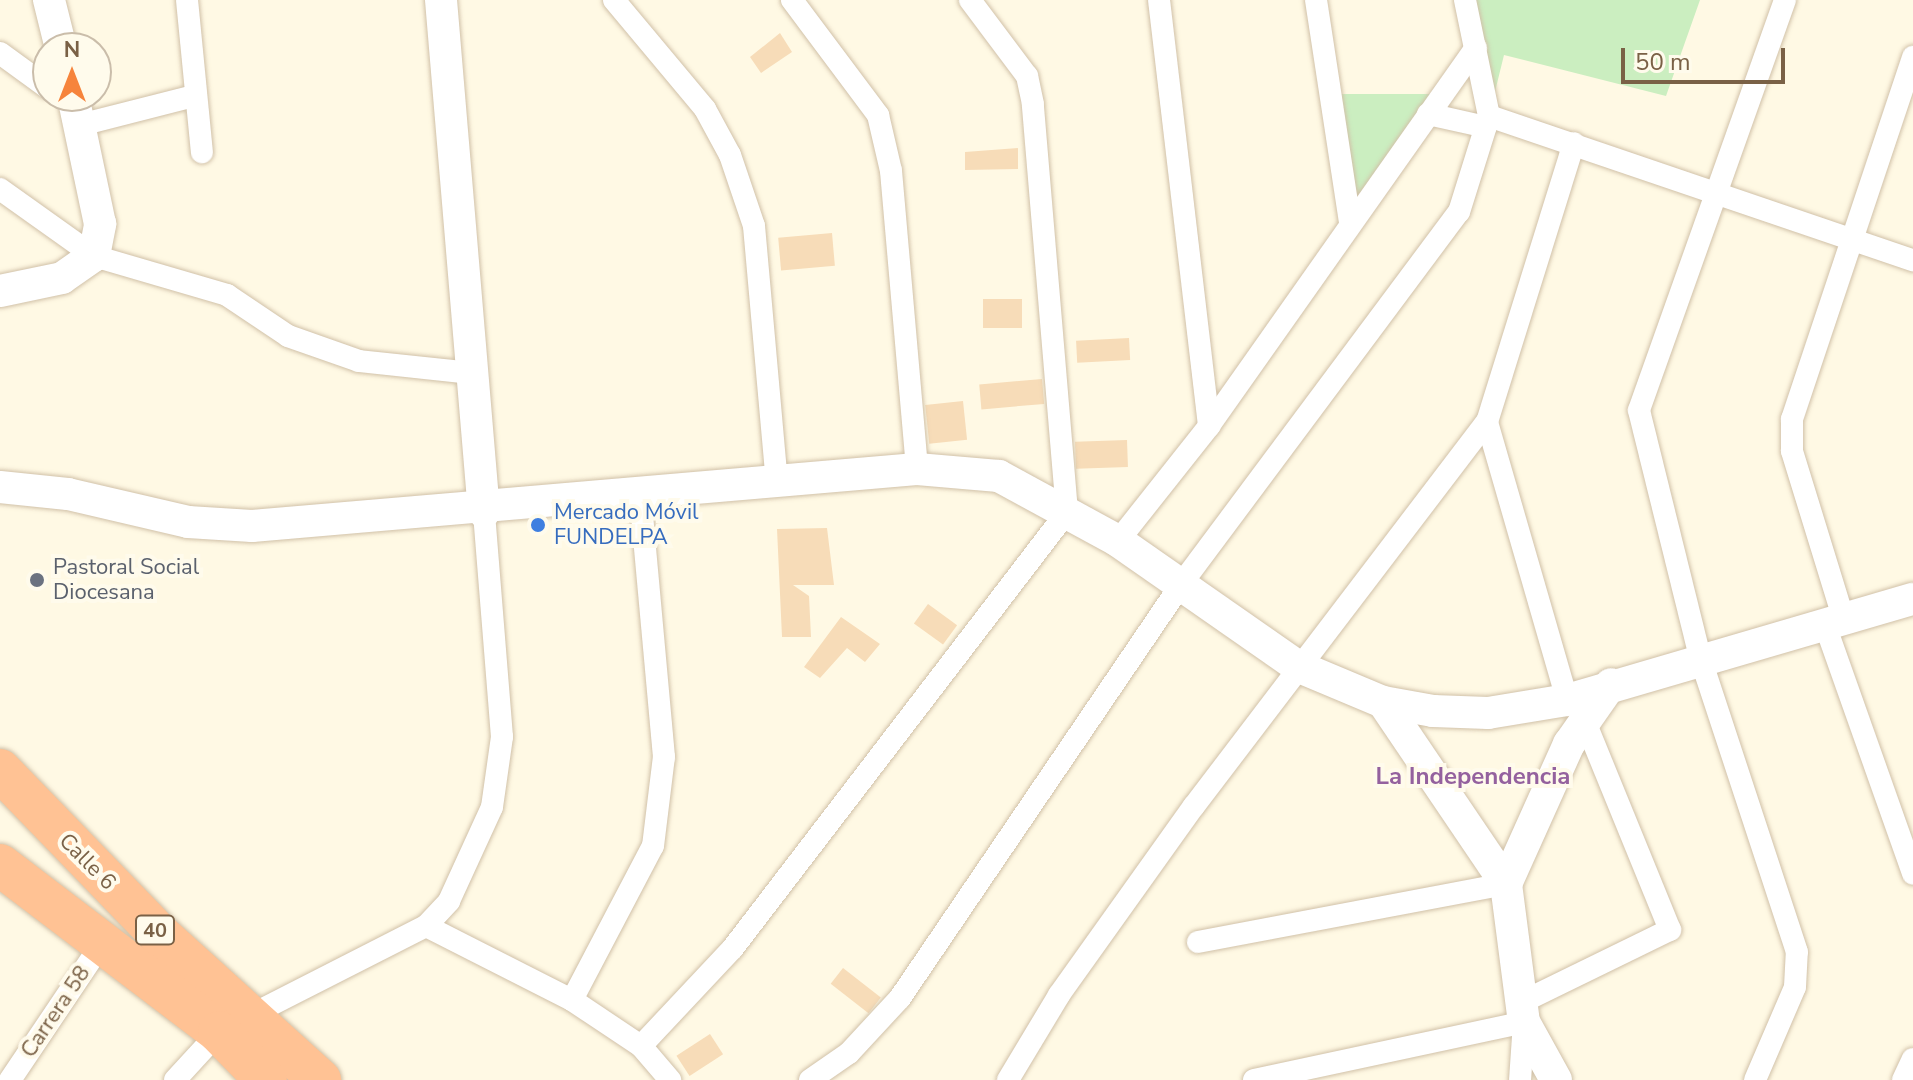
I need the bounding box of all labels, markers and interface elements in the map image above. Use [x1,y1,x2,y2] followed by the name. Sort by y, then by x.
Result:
[32,32,112,112] north arrow
[1625,32,1789,82] scale bar
[64,35,80,65] text: N
[1635,46,1691,78] text: 50 m
[554,499,699,550] place label: Mercado Móvil FUNDELPA
[529,516,547,534] marker: Mercado Móvil FUNDELPA
[53,554,199,606] place label: Pastoral Social Diocesana
[28,571,46,589] marker: Pastoral Social Diocesana
[1376,763,1570,791] district label: La Independencia
[53,828,121,896] street label: Calle 6
[135,914,175,946] road number: 40
[16,961,96,1063] street label: Carrera 58

